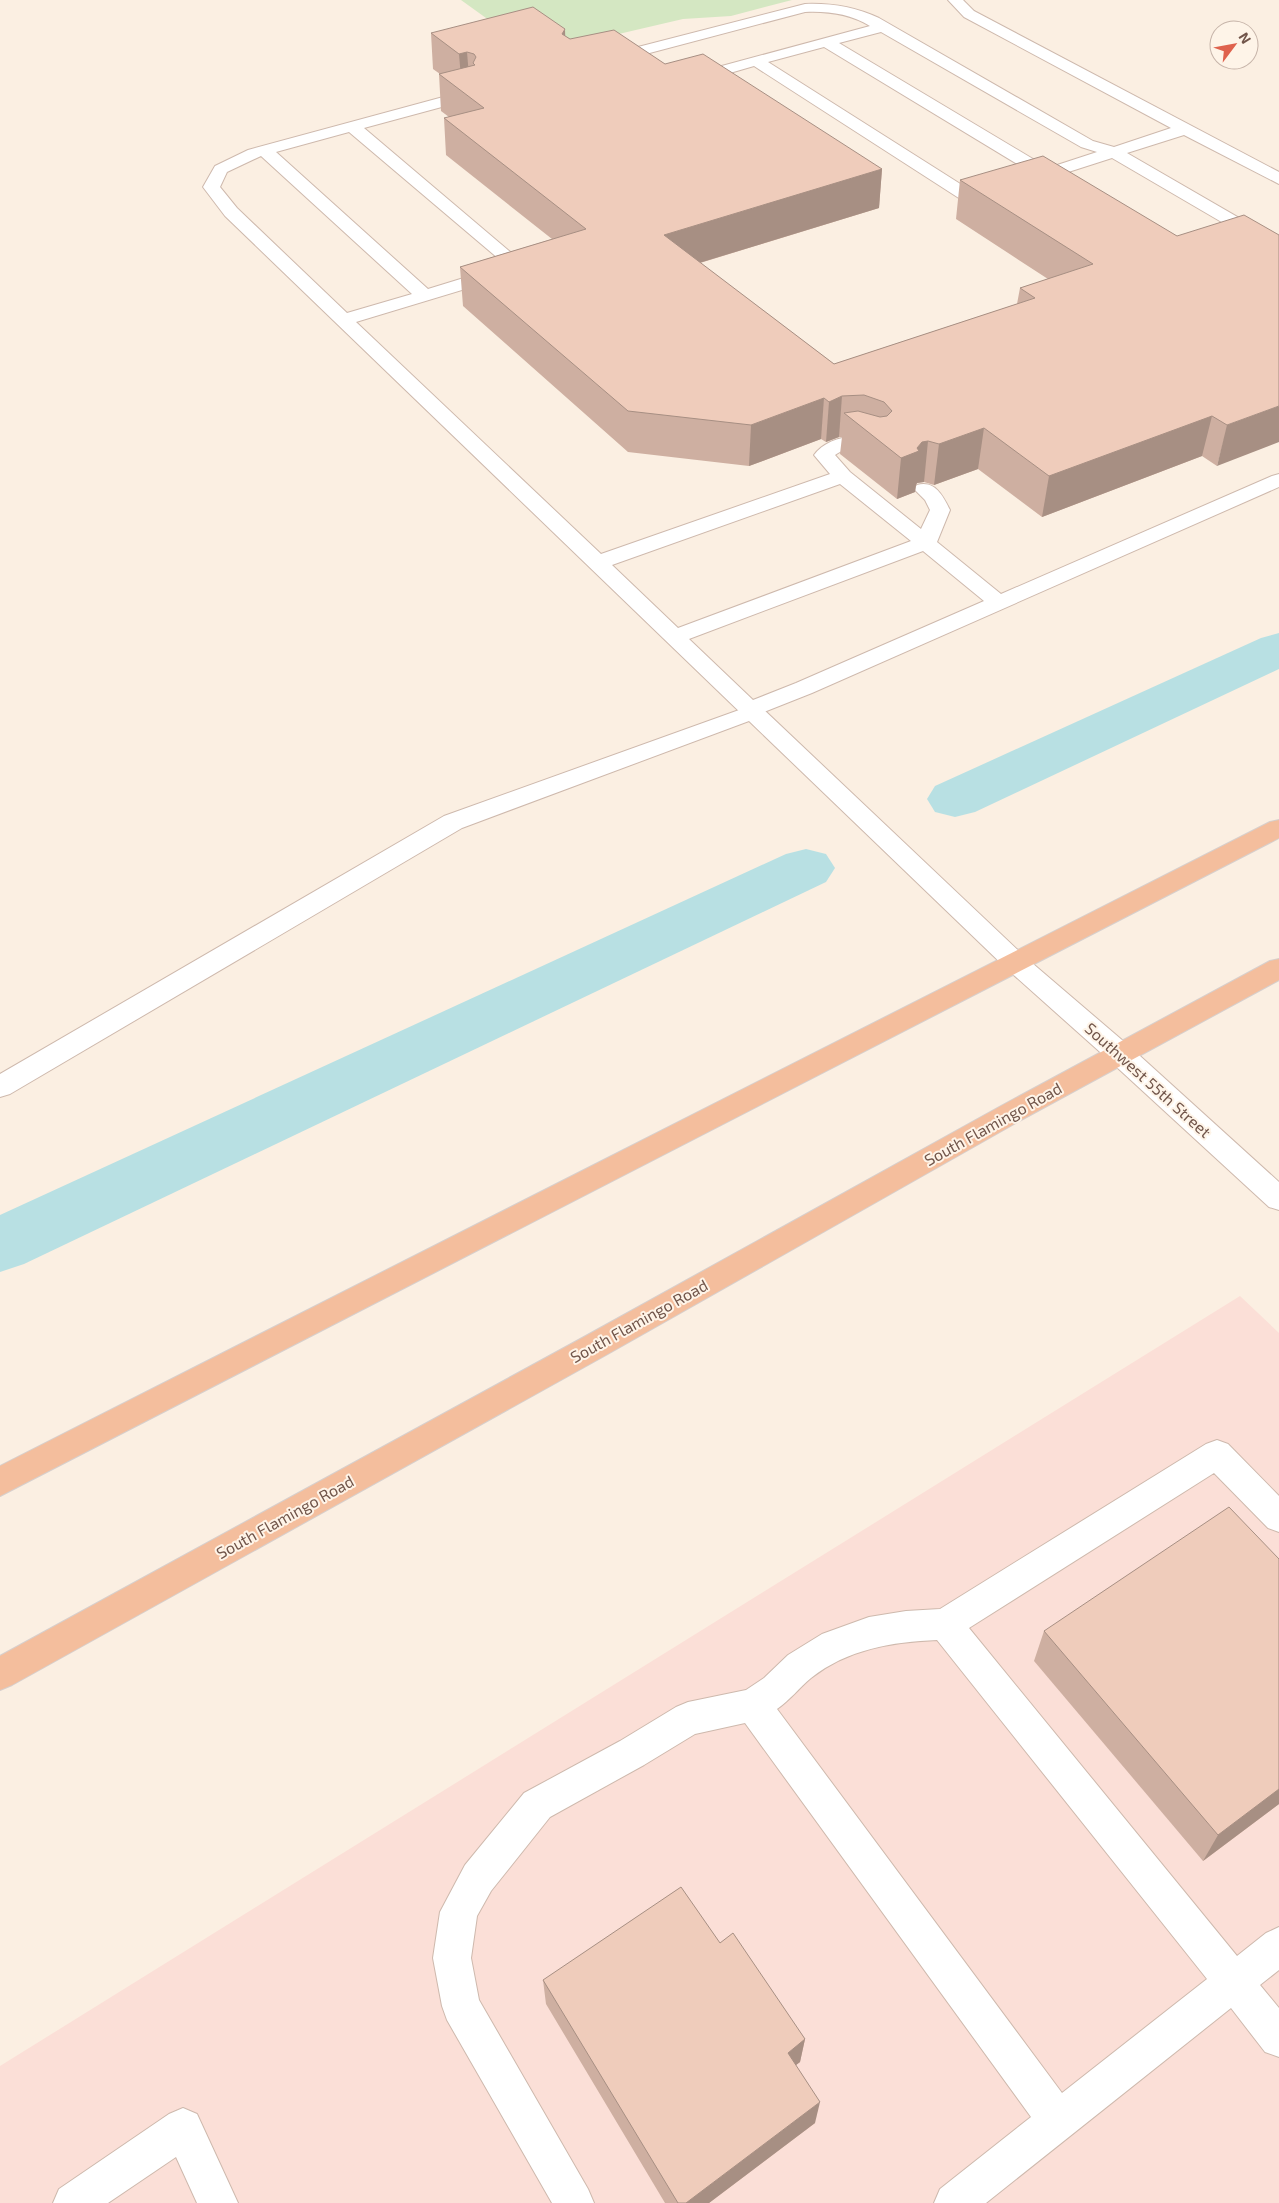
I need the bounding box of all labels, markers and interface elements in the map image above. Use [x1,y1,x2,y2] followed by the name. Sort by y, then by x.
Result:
[1209,20,1259,70] north arrow
[1236,29,1255,47] text: N
[1082,1018,1215,1141] street label: Southwest 55th Street
[921,1078,1065,1169] street label: South Flamingo Road
[567,1275,711,1366] street label: South Flamingo Road
[213,1471,357,1562] street label: South Flamingo Road

